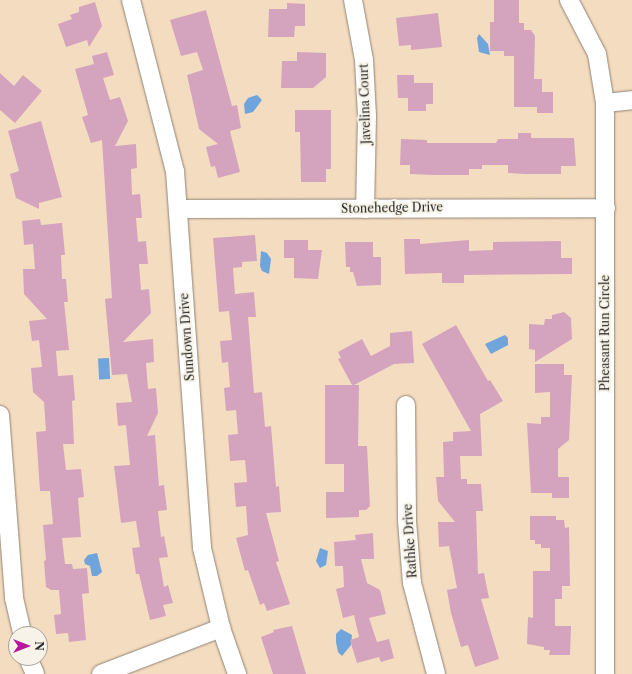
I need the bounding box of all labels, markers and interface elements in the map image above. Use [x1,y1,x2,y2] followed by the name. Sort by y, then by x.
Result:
[356,64,374,144] street label: Javelina Court
[341,200,443,216] street label: Stonehedge Drive
[598,275,612,391] street label: Pheasant Run Circle
[177,292,197,382] street label: Sundown Drive
[400,503,420,579] street label: Rathke Drive
[8,626,48,666] north arrow
[32,641,46,651] text: N

